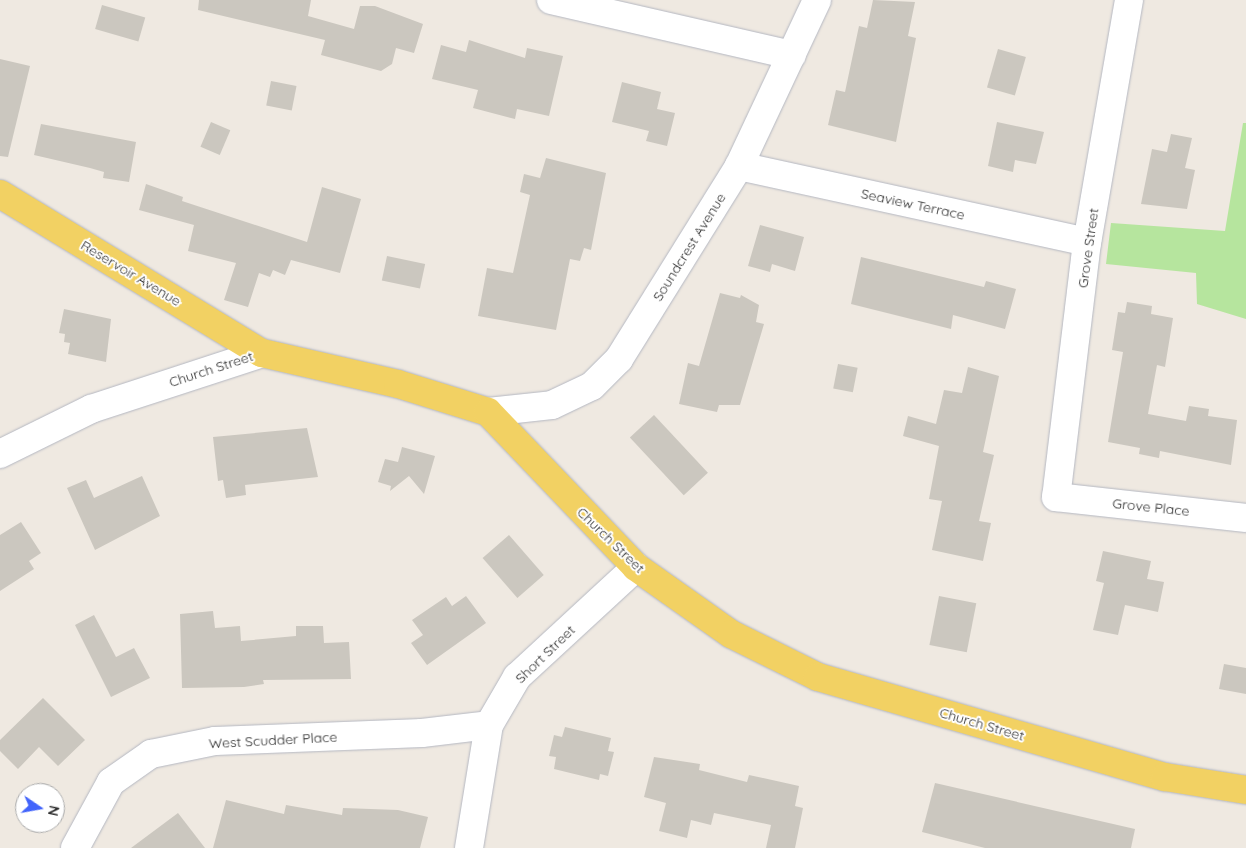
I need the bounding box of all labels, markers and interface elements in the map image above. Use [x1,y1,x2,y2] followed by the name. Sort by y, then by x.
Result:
[860,185,966,223] street label: Seaview Terrace
[649,190,729,304] street label: Soundcrest Avenue
[1074,207,1102,289] street label: Grove Street
[78,237,184,309] street label: Reservoir Avenue
[167,348,255,390] street label: Church Street
[1112,495,1190,519] street label: Grove Place
[574,504,648,576] street label: Church Street
[512,621,578,687] street label: Short Street
[938,704,1026,744] street label: Church Street
[208,728,338,752] street label: West Scudder Place
[15,783,65,833] north arrow
[44,804,64,818] text: N

